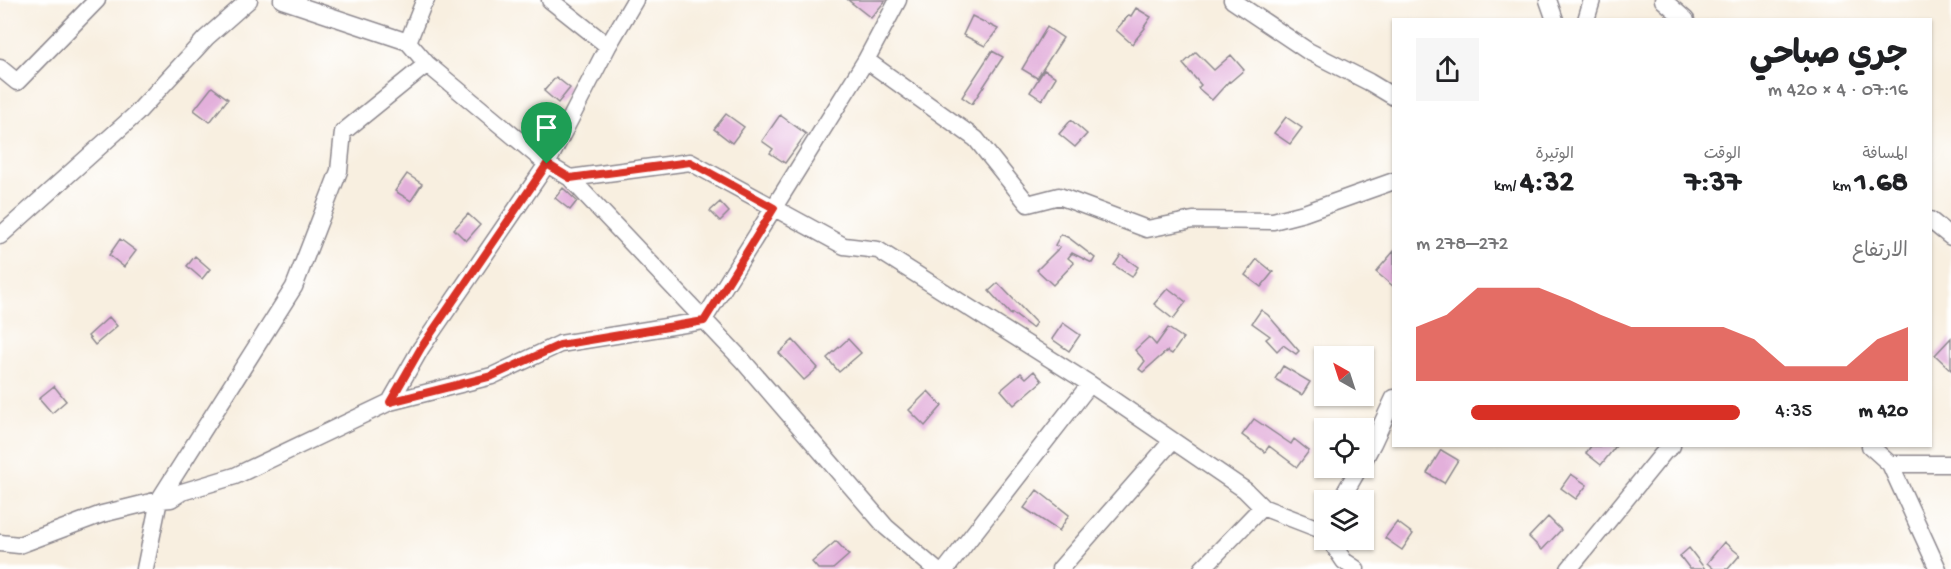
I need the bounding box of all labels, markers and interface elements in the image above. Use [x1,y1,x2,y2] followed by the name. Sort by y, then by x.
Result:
[1416,38,1479,101] button: share
[1750,38,1908,76] text: جري صباحي
[1768,80,1908,103] text: 07:16 · 4 × 420 m
[521,102,572,164] pin
[530,111,563,144] icon: arrive
[1535,146,1574,165] text: الوتيرة
[1704,146,1741,165] text: الوقت
[1862,146,1908,165] text: المسافة
[1520,167,1574,202] text: 4:32
[1685,167,1741,202] text: 7:37
[1855,167,1908,202] text: 1.68
[1494,178,1520,197] text: /km
[1833,178,1855,197] text: km
[1416,234,1508,257] text: 272–278 m
[1852,241,1908,264] text: الارتفاع
[1314,346,1374,406] north arrow
[1314,346,1374,550] map controls
[1775,401,1812,424] text: 4:35
[1858,401,1908,424] text: 420 m
[1314,418,1374,478] button: locate
[1314,490,1374,550] button: layers

